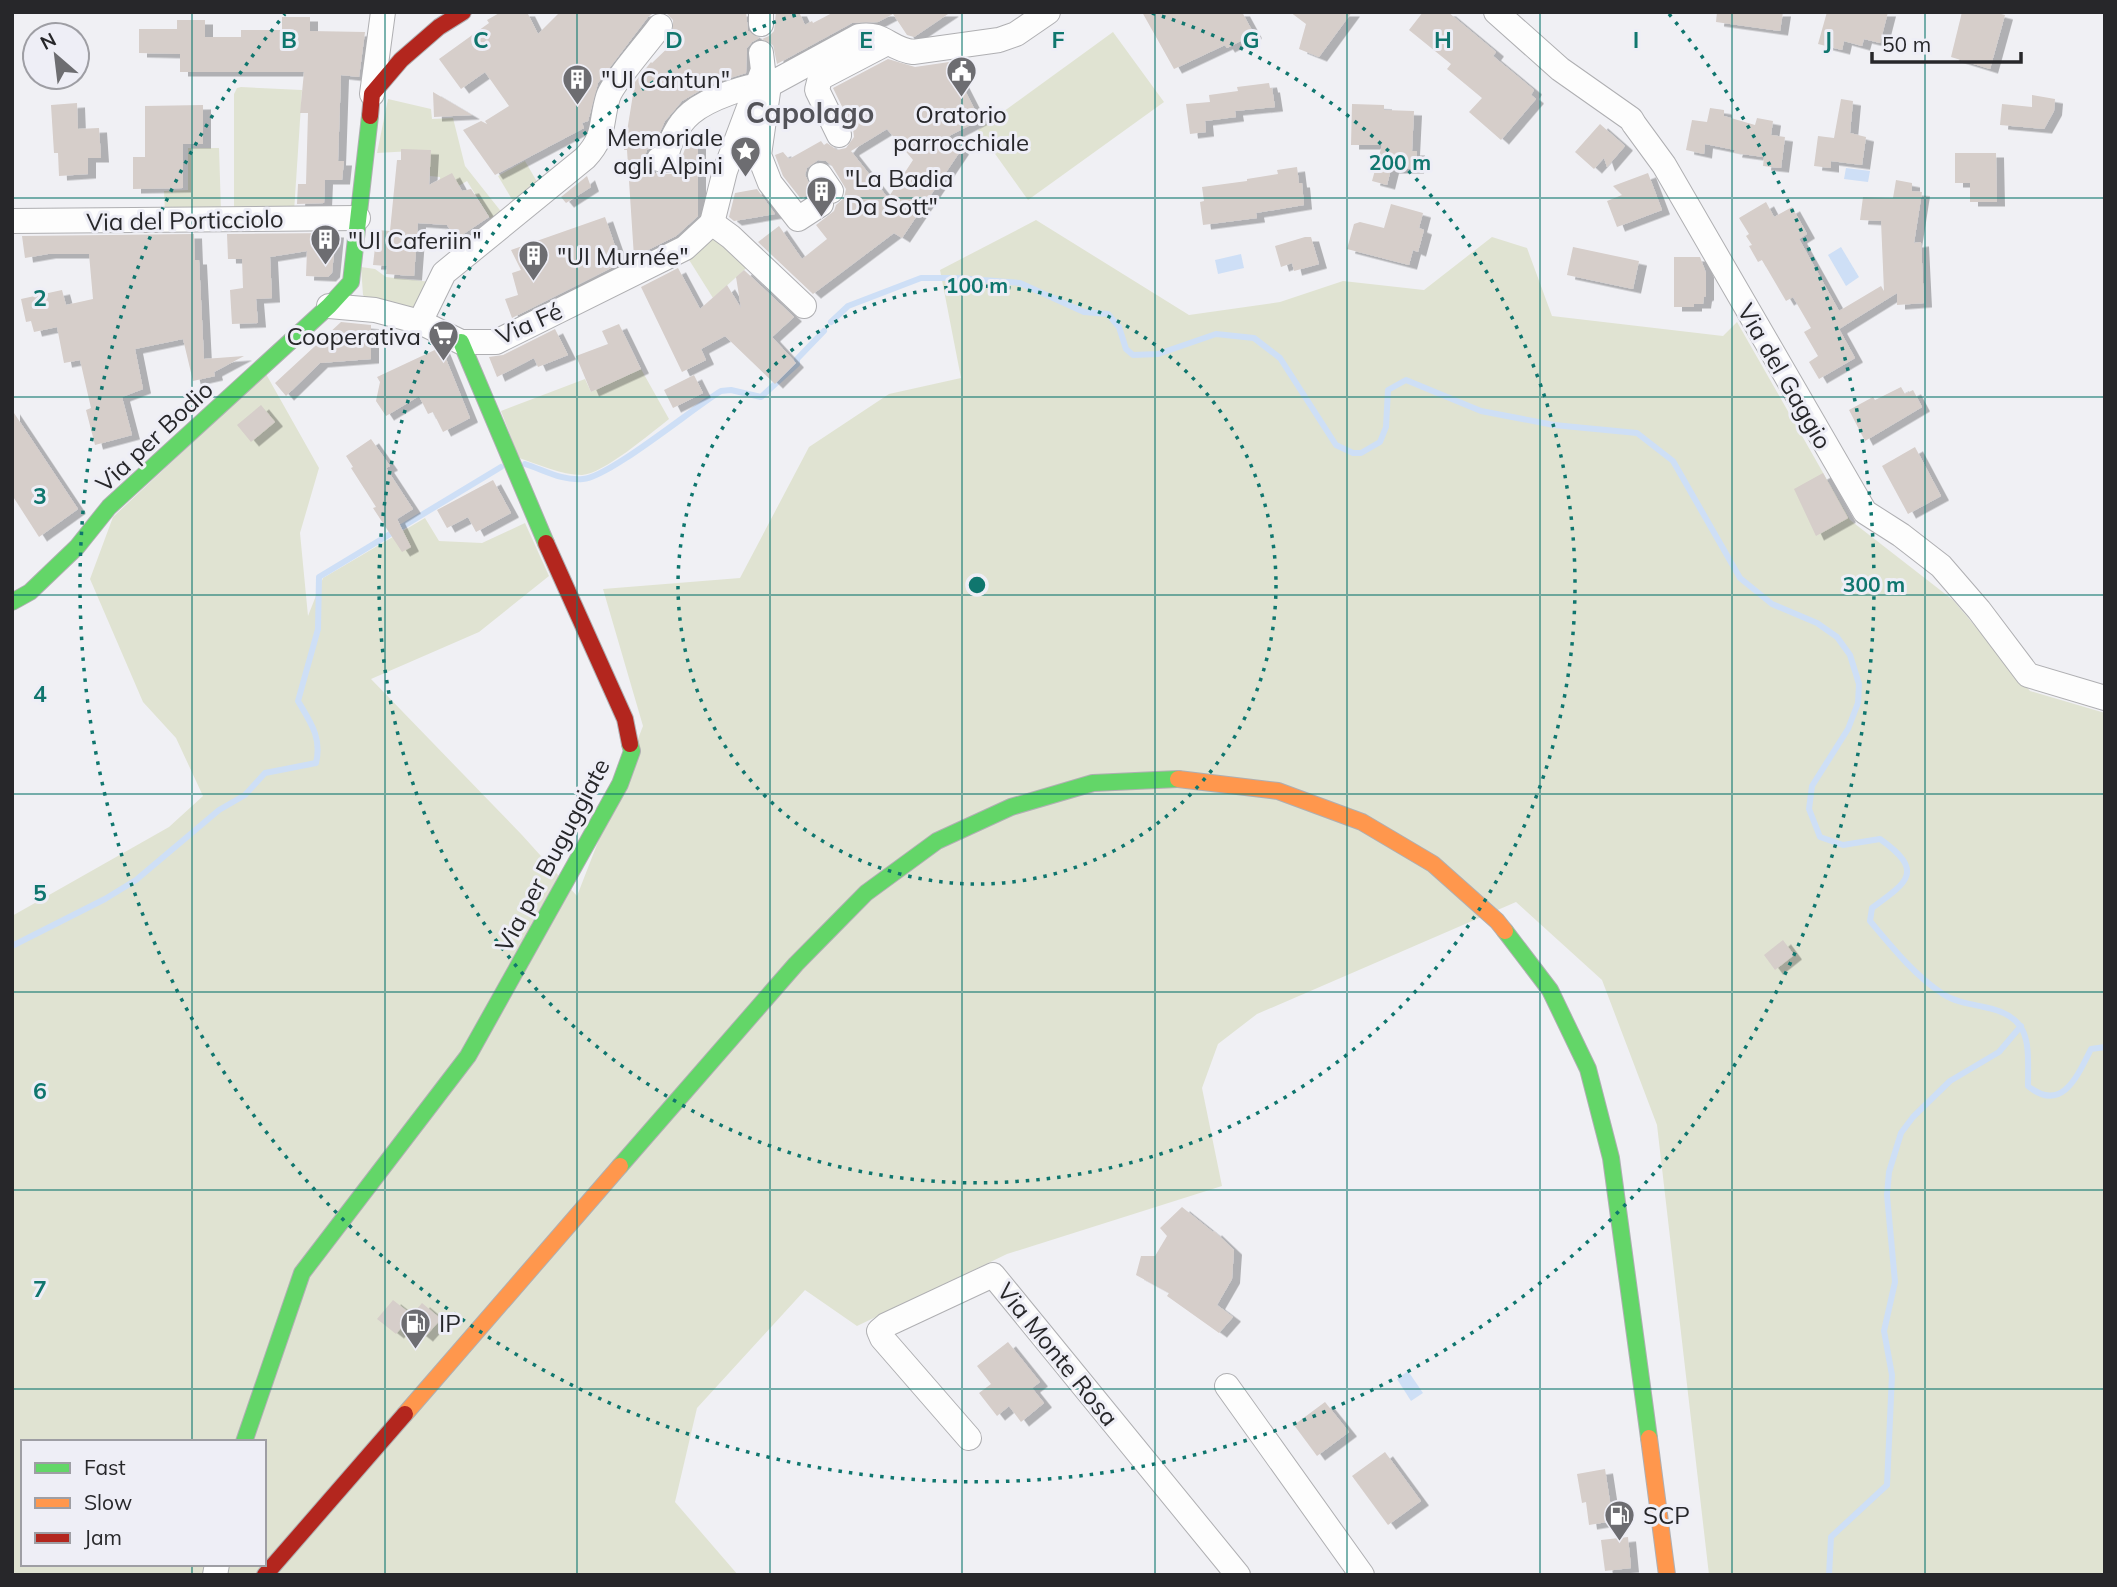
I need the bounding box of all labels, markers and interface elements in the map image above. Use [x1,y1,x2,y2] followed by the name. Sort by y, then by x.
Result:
[21,21,91,91] north arrow
[1872,21,2021,65] scale bar
[281,25,297,54] text: B
[473,25,489,54] text: C
[665,25,683,54] text: D
[859,25,873,54] text: E
[1051,25,1065,54] text: F
[1242,25,1260,54] text: G
[1434,25,1452,54] text: H
[1633,25,1639,54] text: I
[1824,25,1832,54] text: J
[36,27,60,55] text: N
[1882,31,1931,57] text: 50 m
[944,55,978,99] public building icon: Oratorio parrocchiale
[561,62,595,106] building icon: "Ul Cantun"
[601,64,730,94] place label: "Ul Cantun"
[746,95,874,130] district label: Capolago
[893,99,1029,157] place label: Oratorio parrocchiale
[607,122,723,180] place label: Memoriale agli Alpini
[729,134,763,178] place icon: Memoriale agli Alpini
[1369,149,1431,175] text: 200 m
[845,163,953,221] place label: "La Badia Da Sott"
[805,175,839,219] building icon: "La Badia Da Sott"
[86,203,284,237] street label: Via del Porticciolo
[308,223,342,267] building icon: "Ul Caferiin"
[348,225,482,255] place label: "Ul Caferiin"
[517,239,551,283] building icon: "Ul Murnée"
[557,241,689,271] place label: "Ul Murnée"
[946,272,1008,298] text: 100 m
[33,283,47,312] text: 2
[491,295,567,351] street label: Via Fé
[1731,298,1839,454] street label: Via del Gaggio
[427,319,461,363] supermarket icon: Cooperativa
[287,321,421,351] place label: Cooperativa
[89,374,219,498] street label: Via per Bodio
[33,481,47,510] text: 3
[1843,571,1905,597] text: 300 m
[965,573,989,597] centre of rings
[33,679,47,708] text: 4
[488,753,616,957] street label: Via per Buguggiate
[33,878,47,907] text: 5
[33,1076,47,1105] text: 6
[33,1274,47,1303] text: 7
[991,1276,1125,1432] street label: Via Monte Rosa
[399,1306,433,1350] fuel station icon: IP
[439,1308,461,1338] place label: IP
[21,1440,266,1566] legend
[84,1454,126,1480] text: Fast
[84,1489,132,1515] text: Slow
[1603,1498,1637,1542] fuel station icon: SCP
[1643,1500,1690,1530] place label: SCP
[84,1524,122,1550] text: Jam

